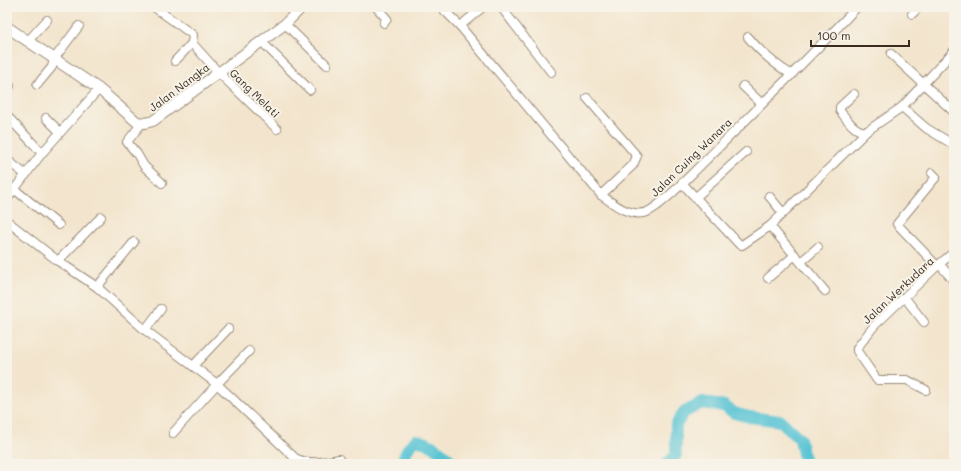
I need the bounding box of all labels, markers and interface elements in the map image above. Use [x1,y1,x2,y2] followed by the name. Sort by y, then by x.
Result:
[811,22,909,48] scale bar
[817,27,851,43] text: 100 m
[146,59,212,115] street label: Jalan Nangka
[227,65,283,121] street label: Gang Melati
[647,114,735,200] street label: Jalan Cuing Wanara
[859,253,937,327] street label: Jalan Werkudara

